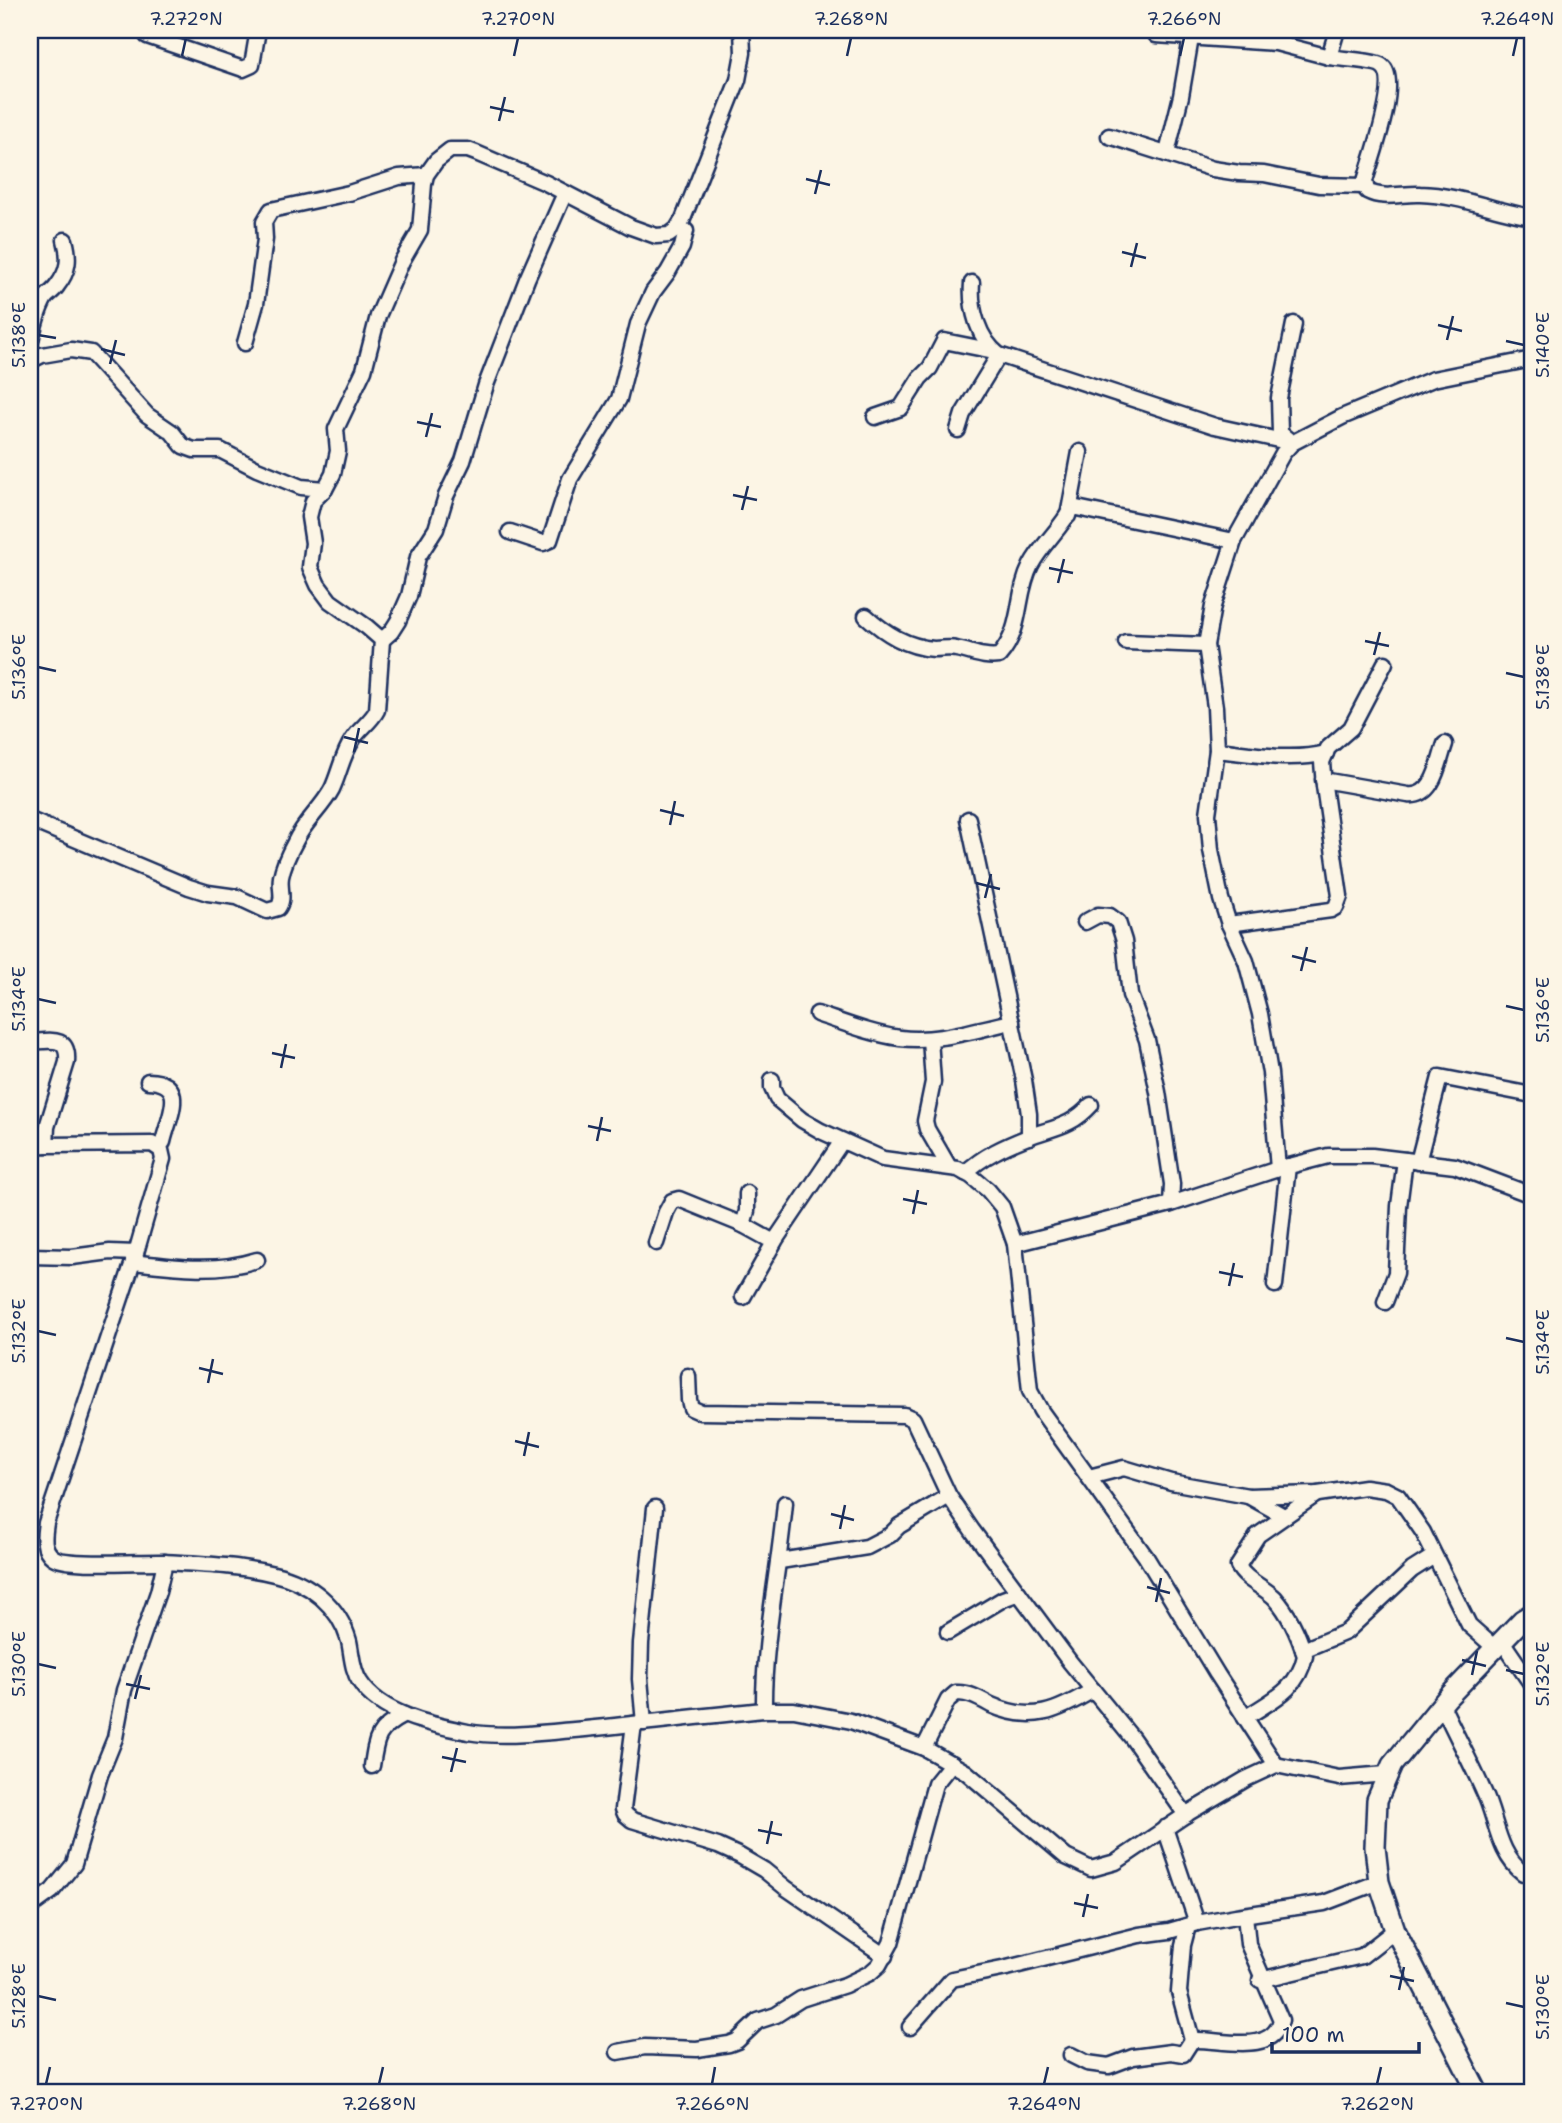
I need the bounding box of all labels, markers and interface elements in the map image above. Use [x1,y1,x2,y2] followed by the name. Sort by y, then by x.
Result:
[149,7,223,31] text: 7.272°N
[481,7,555,31] text: 7.270°N
[814,7,888,31] text: 7.268°N
[1147,7,1221,31] text: 7.266°N
[1480,7,1554,31] text: 7.264°N
[7,302,31,368] text: 5.138°E
[1531,312,1555,378] text: 5.140°E
[7,634,31,700] text: 5.136°E
[1531,644,1555,710] text: 5.138°E
[7,966,31,1032] text: 5.134°E
[1531,977,1555,1043] text: 5.136°E
[7,1298,31,1364] text: 5.132°E
[1531,1309,1555,1375] text: 5.134°E
[7,1631,31,1697] text: 5.130°E
[1531,1641,1555,1707] text: 5.132°E
[7,1963,31,2029] text: 5.128°E
[1531,1974,1555,2040] text: 5.130°E
[1272,2011,1418,2055] scale bar
[1282,2021,1345,2049] text: 100 m
[9,2092,83,2116] text: 7.270°N
[342,2092,416,2116] text: 7.268°N
[675,2092,749,2116] text: 7.266°N
[1007,2092,1081,2116] text: 7.264°N
[1340,2092,1414,2116] text: 7.262°N

